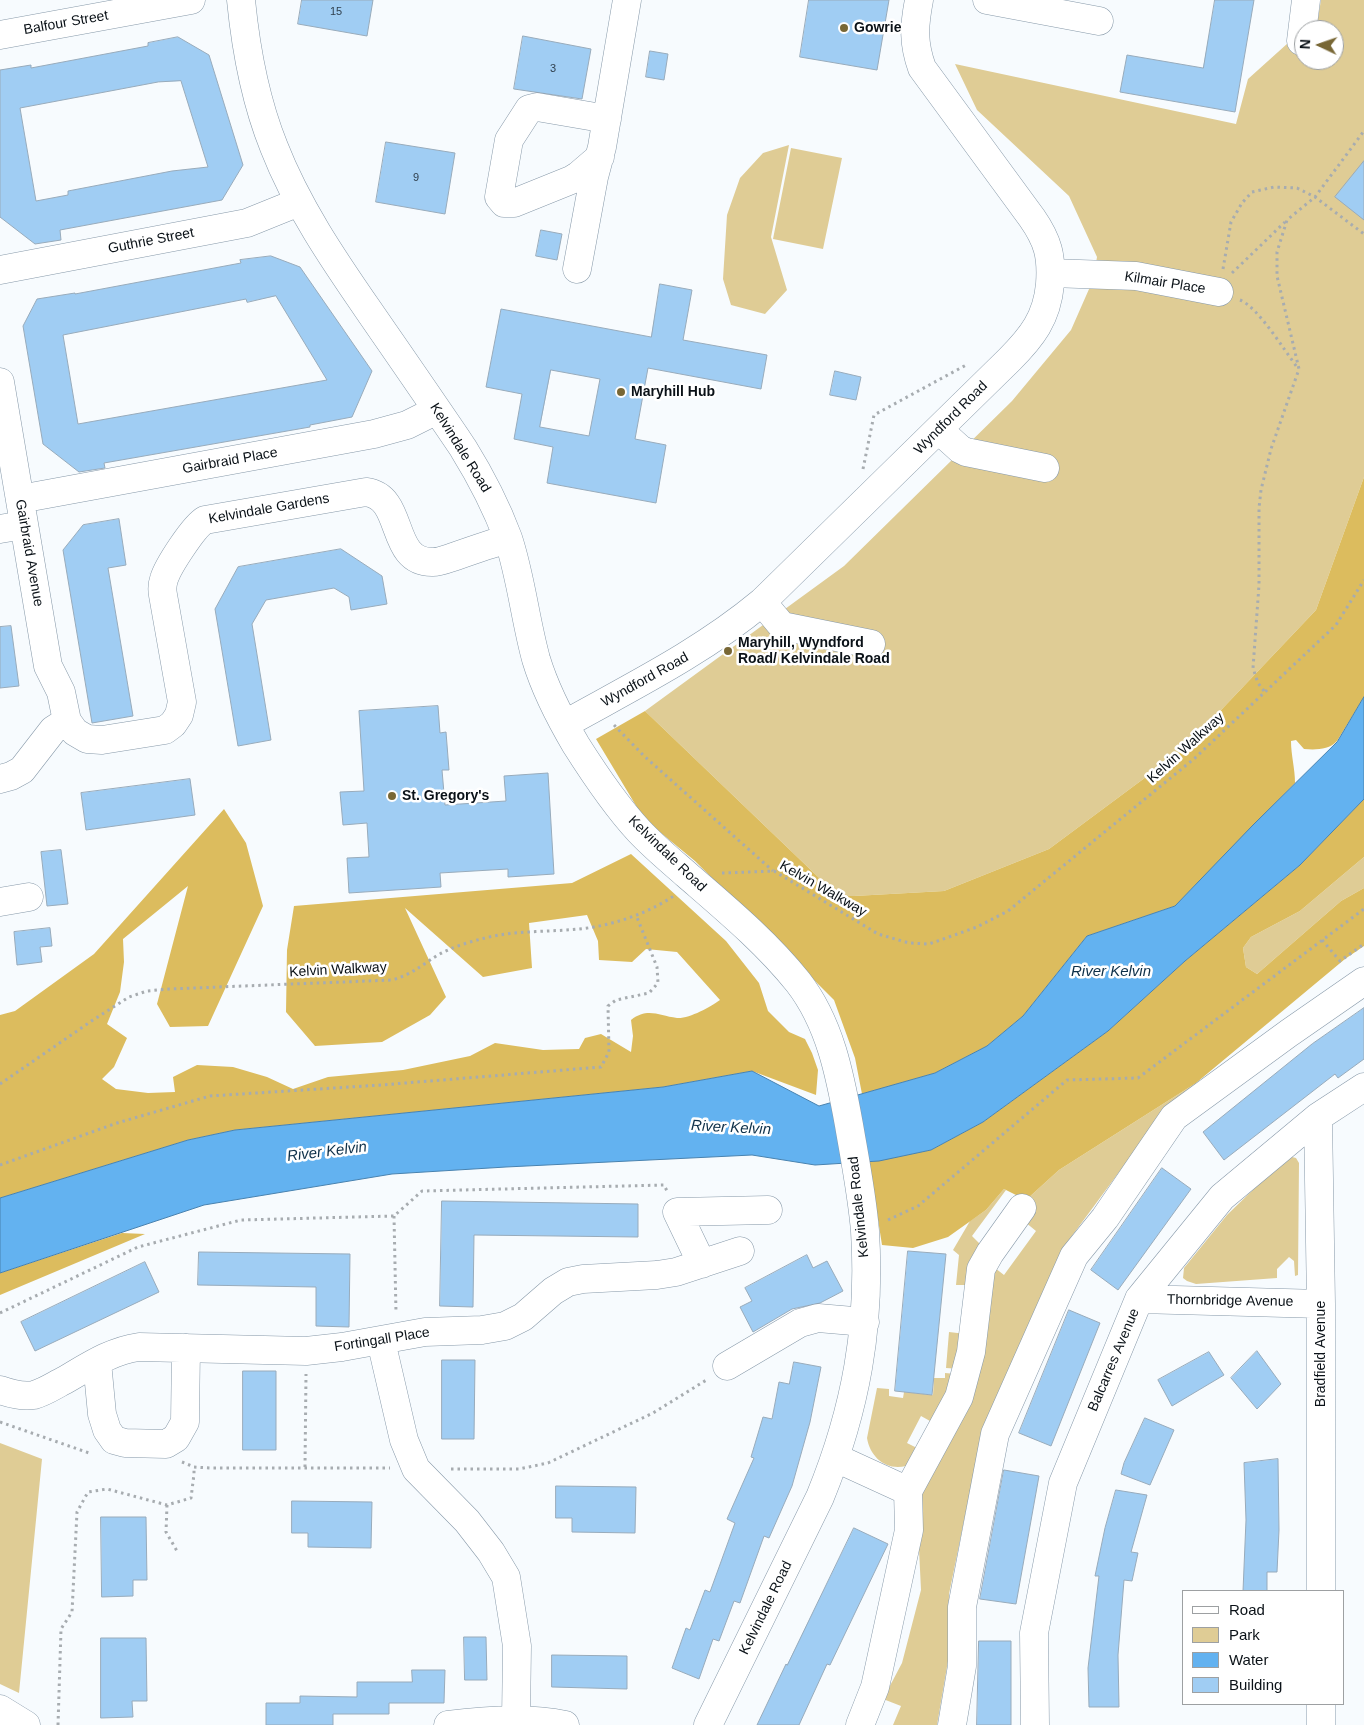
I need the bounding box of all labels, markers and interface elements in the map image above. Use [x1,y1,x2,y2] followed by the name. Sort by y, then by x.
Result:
[330,5,342,19] house number: 15
[22,7,110,39] street label: Balfour Street
[854,20,901,36] place label: Gowrie
[1294,20,1344,70] north arrow
[838,22,850,34] marker: Gowrie
[1297,39,1313,50] text: N
[550,62,556,76] house number: 3
[413,171,419,185] house number: 9
[107,224,195,258] street label: Guthrie Street
[1123,268,1207,298] street label: Kilmair Place
[911,378,991,458] street label: Wyndford Road
[631,384,715,400] place label: Maryhill Hub
[615,386,627,398] marker: Maryhill Hub
[426,400,494,496] street label: Kelvindale Road
[181,444,279,478] street label: Gairbraid Place
[207,490,331,528] street label: Kelvindale Gardens
[11,498,47,608] street label: Gairbraid Avenue
[738,635,890,668] place label: Maryhill, Wyndford Road/ Kelvindale Road
[722,645,734,657] marker: Maryhill, Wyndford Road/ Kelvindale Road
[598,649,692,711] street label: Wyndford Road
[1144,709,1228,787] street label: Kelvin Walkway
[402,788,489,804] place label: St. Gregory's
[386,790,398,802] marker: St. Gregory's
[624,813,710,895] street label: Kelvindale Road
[777,857,869,921] street label: Kelvin Walkway
[289,959,387,981] street label: Kelvin Walkway
[1071,963,1151,981] water label: River Kelvin
[691,1117,771,1139] water label: River Kelvin
[286,1138,368,1166] water label: River Kelvin
[845,1155,873,1259] street label: Kelvindale Road
[1167,1291,1293,1311] street label: Thornbridge Avenue
[1313,1301,1329,1407] street label: Bradfield Avenue
[1085,1306,1143,1414] street label: Balcarres Avenue
[333,1324,431,1356] street label: Fortingall Place
[736,1558,796,1658] street label: Kelvindale Road
[1182,1590,1344,1705] legend
[1229,1601,1265,1618] text: Road
[1229,1626,1260,1643] text: Park
[1229,1651,1268,1668] text: Water
[1229,1676,1282,1693] text: Building

